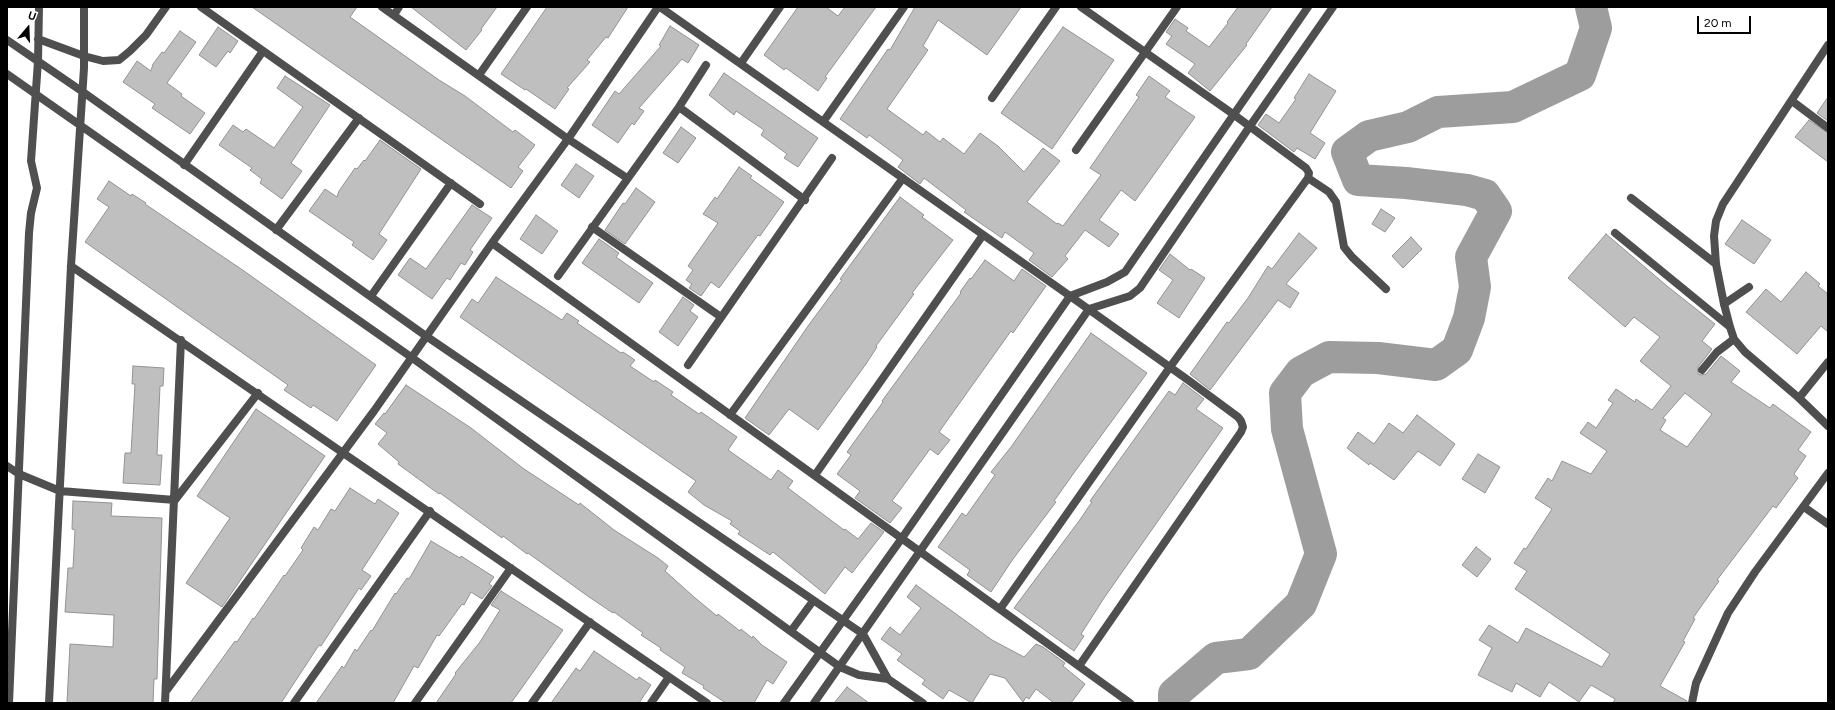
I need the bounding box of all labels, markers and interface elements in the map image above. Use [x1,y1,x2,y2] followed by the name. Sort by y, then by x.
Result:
[8,8,48,48] north arrow
[1699,8,1753,34] scale bar
[26,9,38,24] text: U
[1704,16,1732,30] text: 20 m

